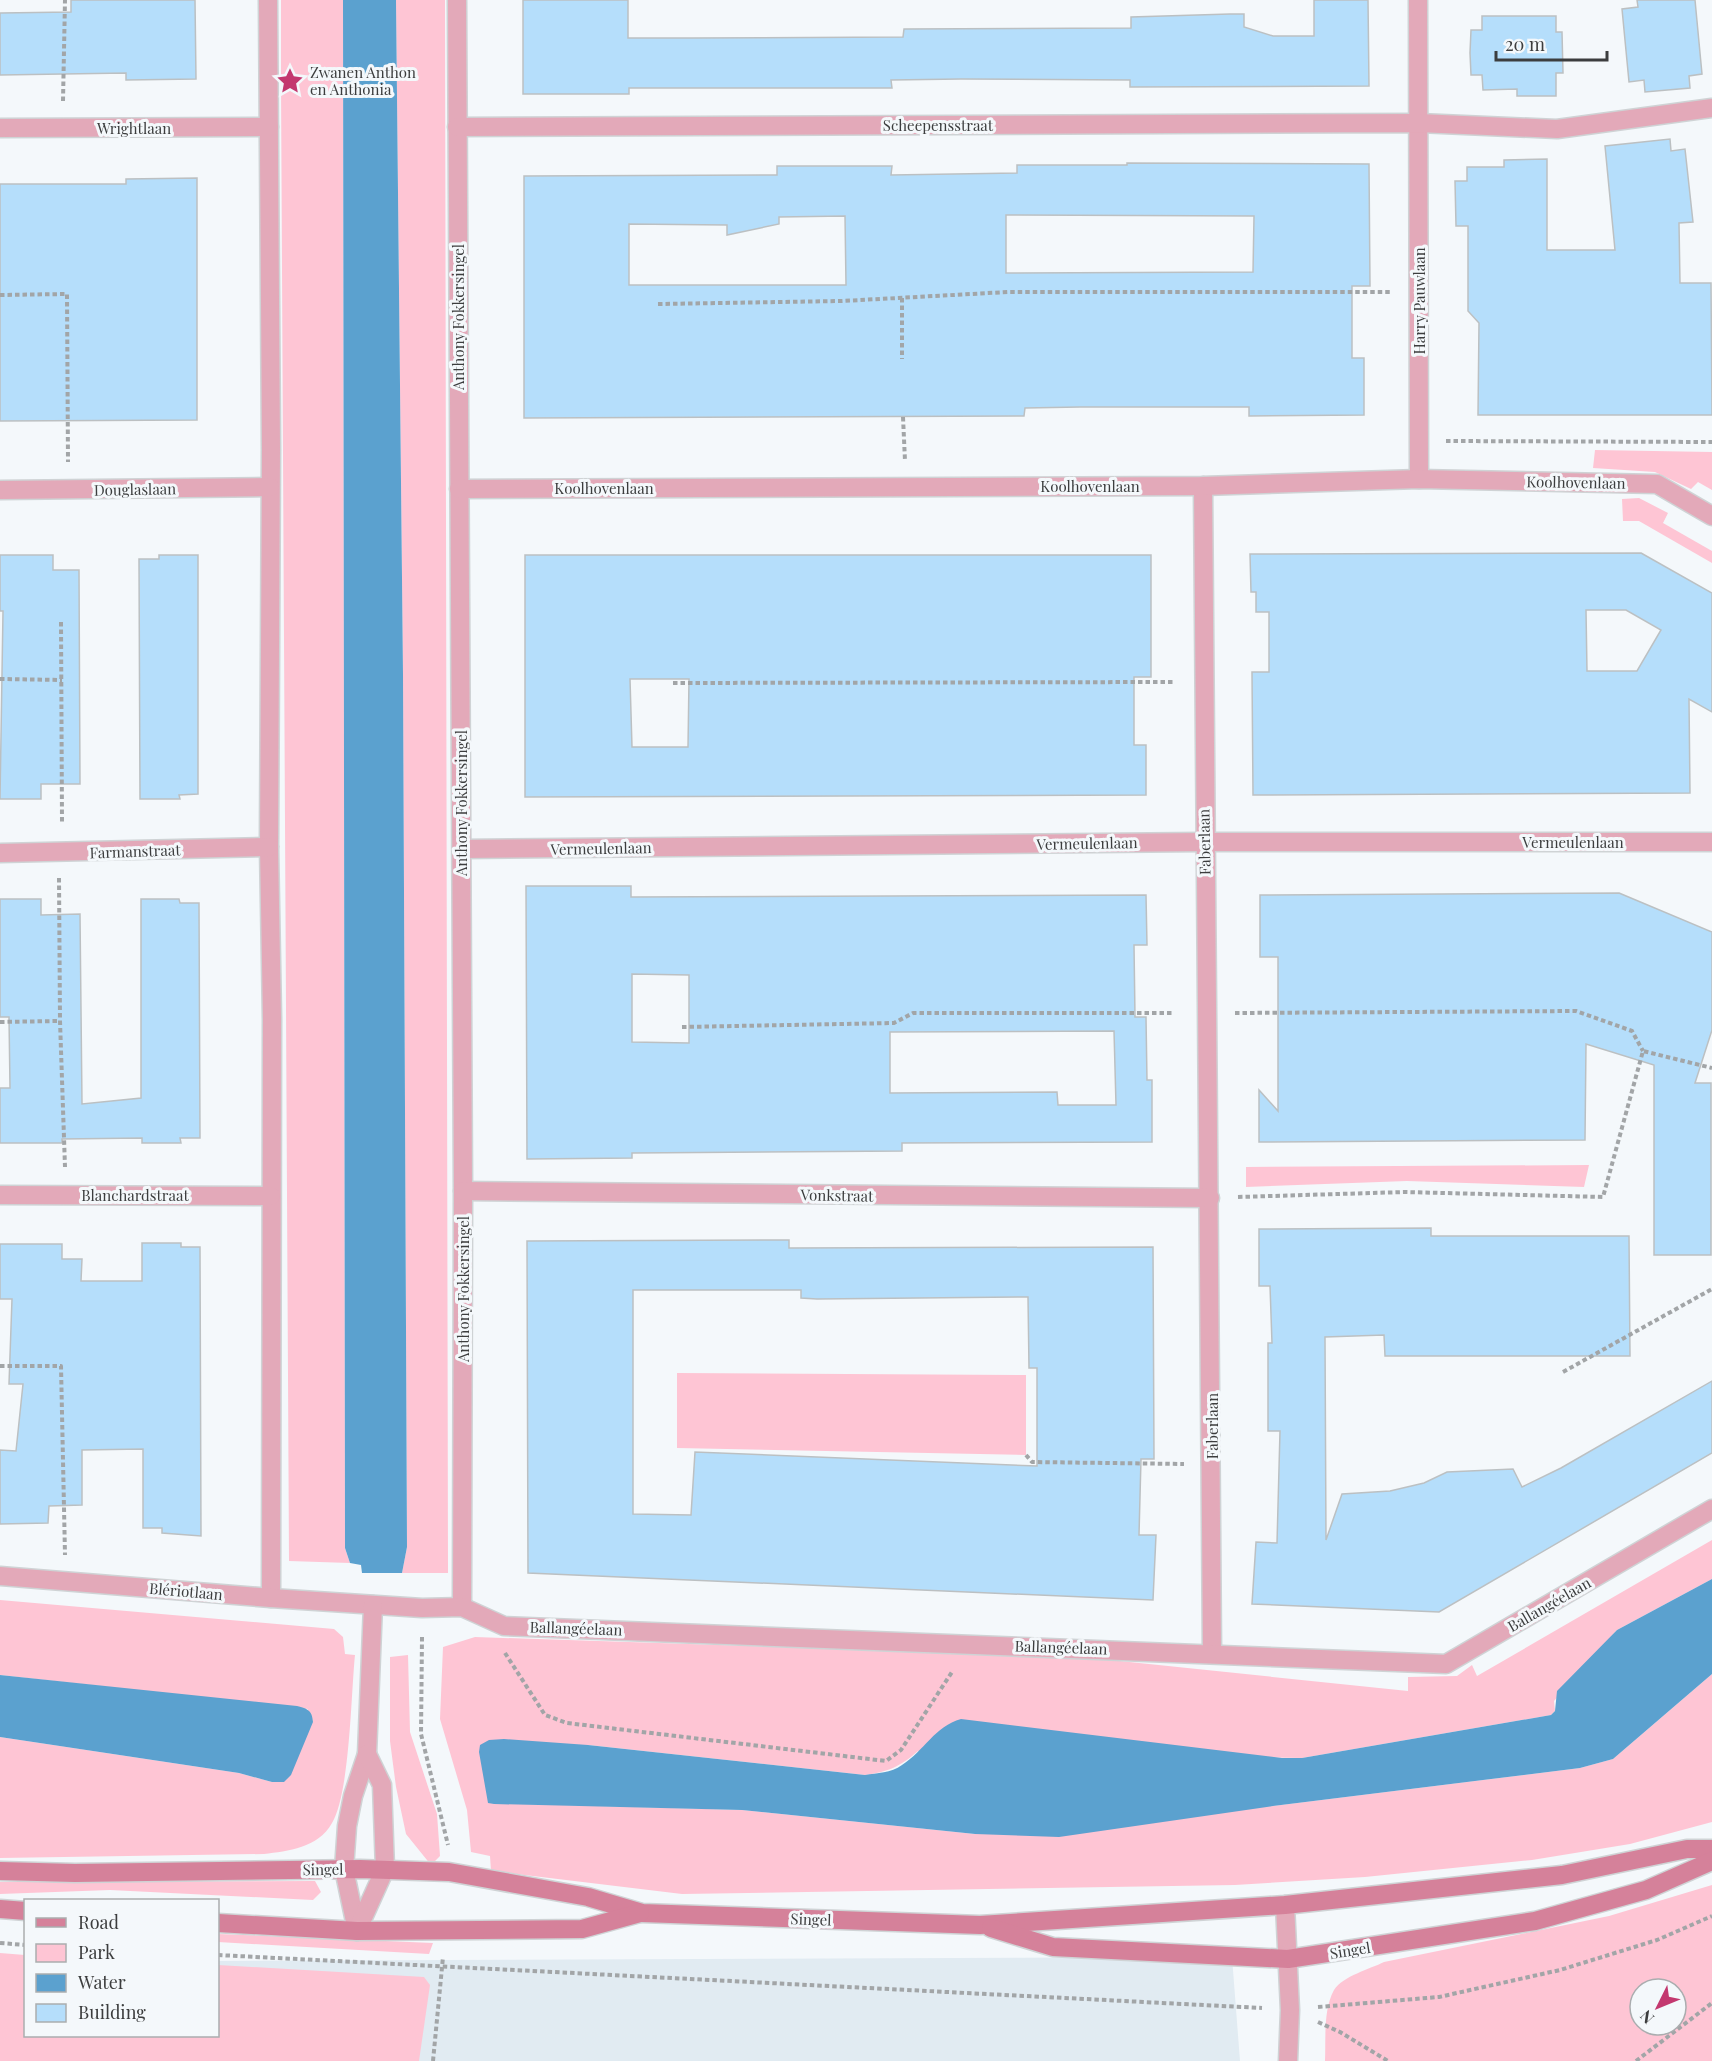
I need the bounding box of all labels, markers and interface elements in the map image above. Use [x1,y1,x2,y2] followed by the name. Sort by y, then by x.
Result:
[1496,24,1607,62] scale bar
[1505,32,1545,56] text: 20 m
[310,62,416,99] place label: Zwanen Anthon en Anthonia
[275,66,305,96] place icon: Zwanen Anthon en Anthonia
[883,115,994,135] street label: Scheepensstraat
[96,118,171,138] street label: Wrightlaan
[448,244,468,391] street label: Anthony Fokkersingel
[1409,247,1429,355] street label: Harry Pauwlaan
[1526,471,1626,493] street label: Koolhovenlaan
[1040,476,1140,496] street label: Koolhovenlaan
[94,478,176,500] street label: Douglaslaan
[554,478,654,498] street label: Koolhovenlaan
[451,730,471,877] street label: Anthony Fokkersingel
[1193,809,1215,875] street label: Faberlaan
[1035,832,1138,854] street label: Vermeulenlaan
[1521,832,1624,852] street label: Vermeulenlaan
[549,837,652,859] street label: Vermeulenlaan
[89,839,182,863] street label: Farmanstraat
[799,1184,874,1206] street label: Vonkstraat
[81,1185,189,1205] street label: Blanchardstraat
[453,1216,473,1363] street label: Anthony Fokkersingel
[1202,1393,1222,1459] street label: Faberlaan
[1504,1572,1594,1636] street label: Ballangéelaan
[148,1578,224,1604] street label: Blériotlaan
[529,1616,623,1640] street label: Ballangéelaan
[1014,1635,1108,1659] street label: Ballangéelaan
[302,1859,344,1879] street label: Singel
[24,1899,219,2037] legend
[790,1908,832,1930] street label: Singel
[78,1910,119,1934] text: Road
[1328,1937,1372,1963] street label: Singel
[78,1940,115,1964] text: Park
[77,1970,126,1994] text: Water
[1628,1977,1688,2037] north arrow
[78,2000,146,2024] text: Building
[1635,2006,1658,2029] text: N

